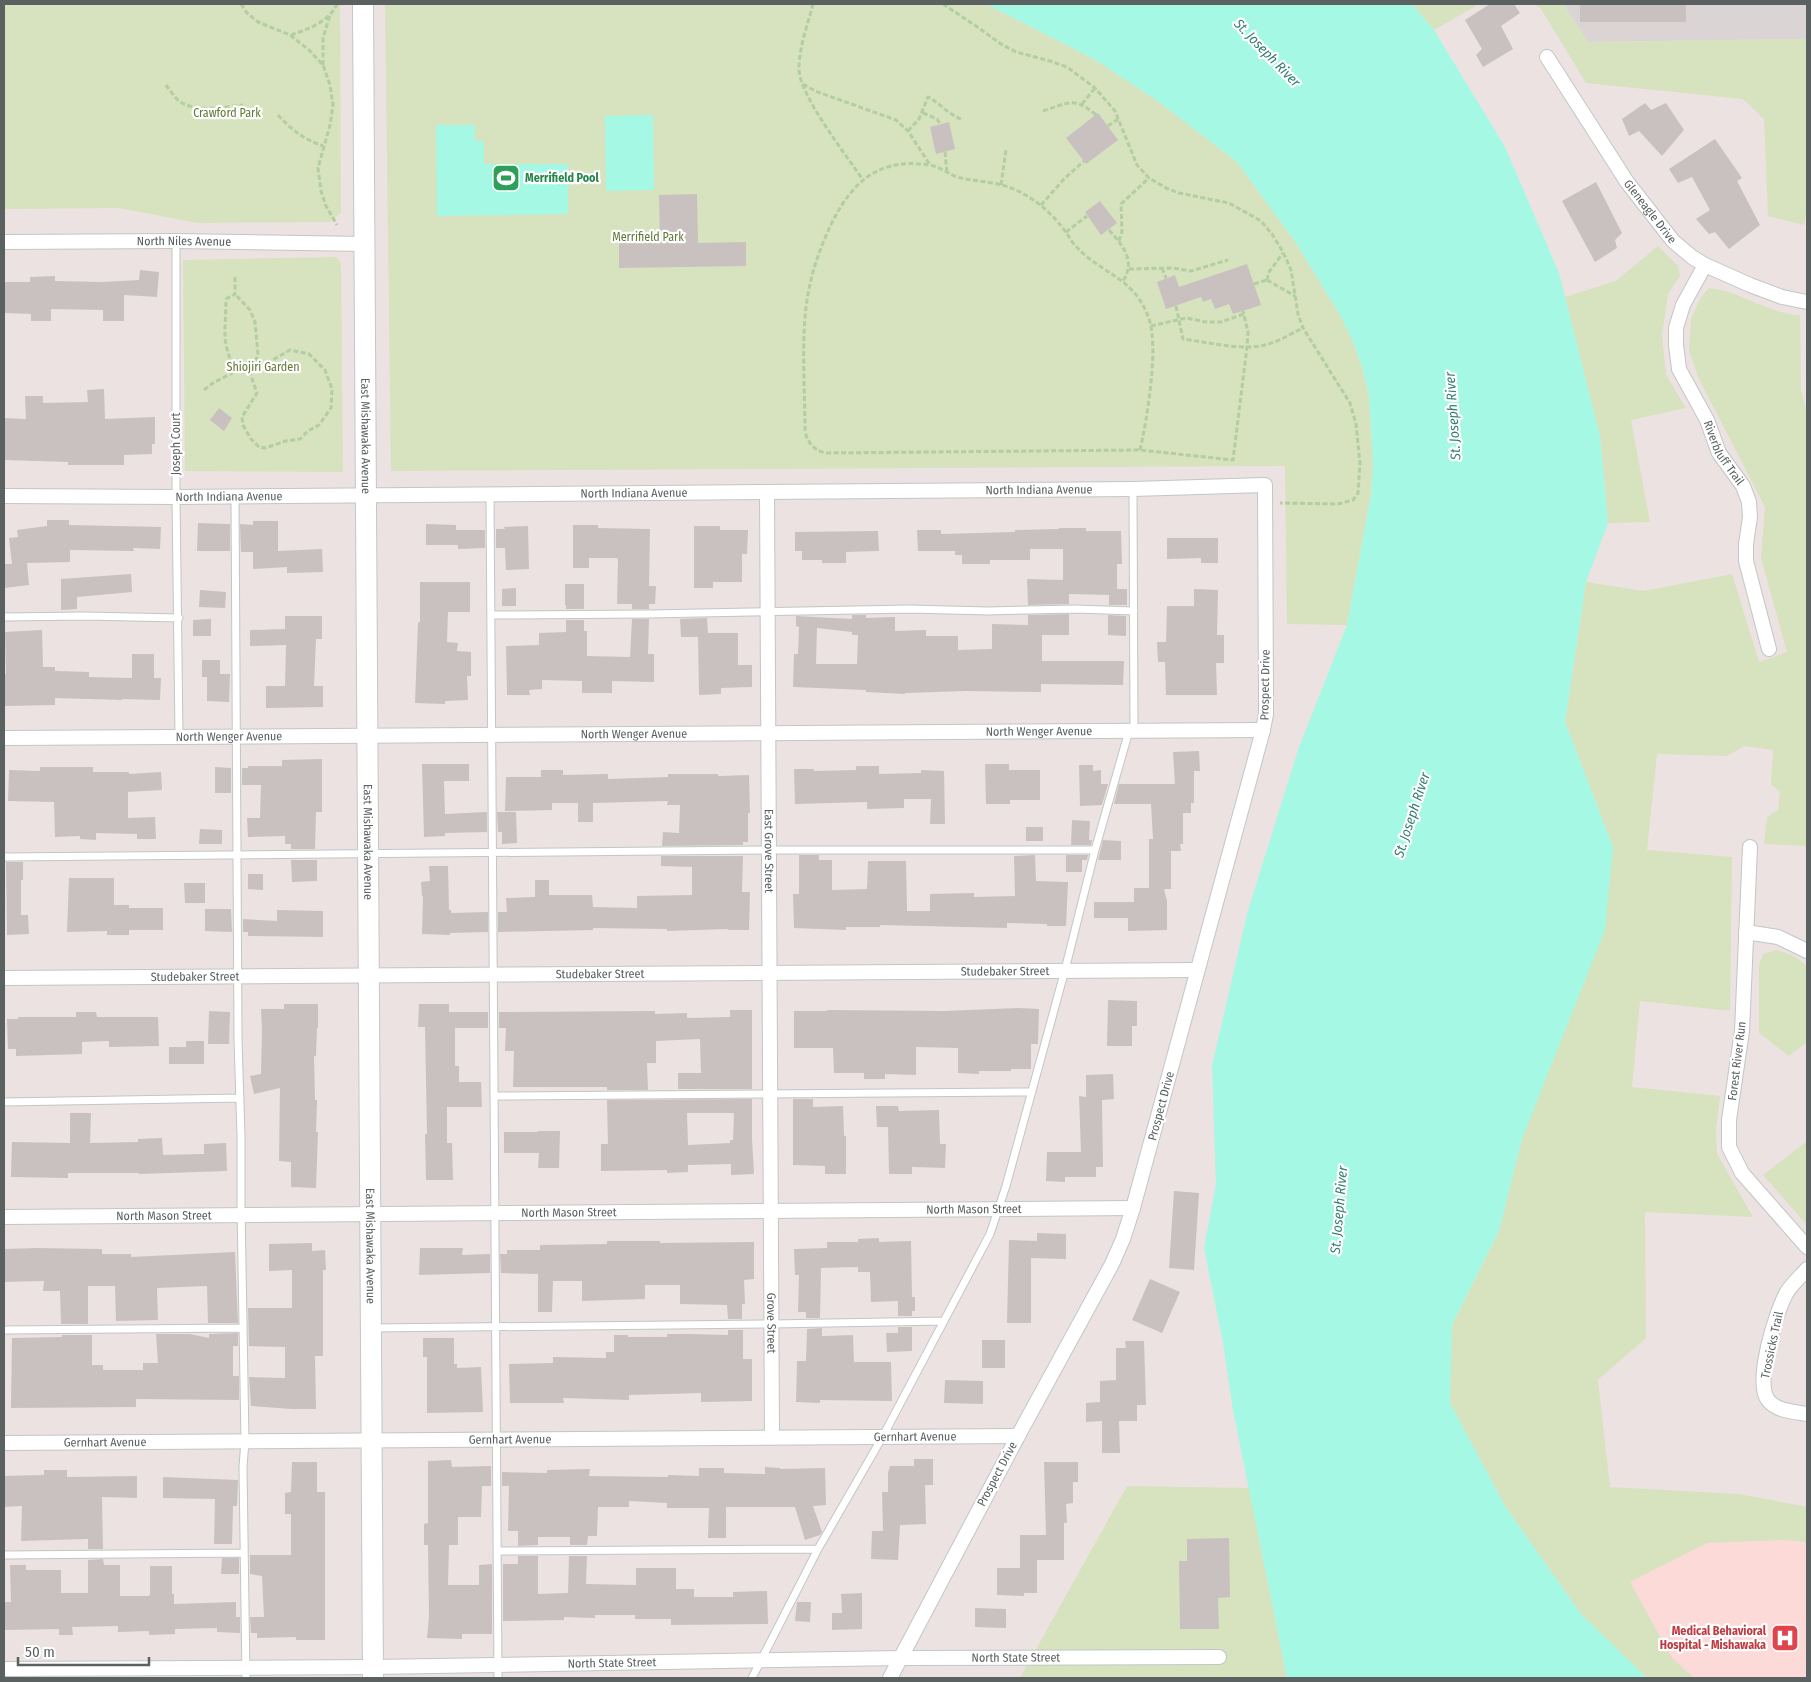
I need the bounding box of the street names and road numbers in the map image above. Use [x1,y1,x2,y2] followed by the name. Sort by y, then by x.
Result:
[1621,177,1679,246] street label: Gleneagle Drive
[137,234,231,249] street label: North Niles Avenue
[358,378,373,494] street label: East Mishawaka Avenue
[169,413,183,475] street label: Joseph Court
[1701,418,1747,488] street label: Riverbluff Trail
[985,482,1093,497] street label: North Indiana Avenue
[580,486,688,501] street label: North Indiana Avenue
[175,489,283,504] street label: North Indiana Avenue
[1257,649,1273,721] street label: Prospect Drive
[986,724,1092,739] street label: North Wenger Avenue
[581,727,687,741] street label: North Wenger Avenue
[176,729,282,744] street label: North Wenger Avenue
[361,784,375,900] street label: East Mishawaka Avenue
[762,809,776,893] street label: East Grove Street
[961,964,1049,979] street label: Studebaker Street
[556,967,644,981] street label: Studebaker Street
[151,969,239,984] street label: Studebaker Street
[1725,1021,1749,1101] street label: Forest River Run
[1145,1070,1177,1142] street label: Prospect Drive
[363,1188,378,1304] street label: East Mishawaka Avenue
[926,1202,1022,1217] street label: North Mason Street
[521,1205,617,1220] street label: North Mason Street
[116,1208,212,1223] street label: North Mason Street
[764,1293,779,1353] street label: Grove Street
[1758,1310,1786,1380] street label: Trossicks Trail
[874,1429,956,1444] street label: Gernhart Avenue
[469,1432,551,1447] street label: Gernhart Avenue
[64,1435,146,1450] street label: Gernhart Avenue
[974,1439,1020,1509] street label: Prospect Drive
[972,1650,1060,1665] street label: North State Street
[568,1655,656,1671] street label: North State Street

